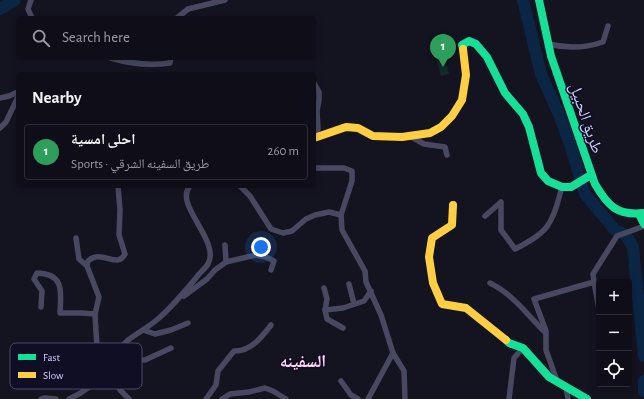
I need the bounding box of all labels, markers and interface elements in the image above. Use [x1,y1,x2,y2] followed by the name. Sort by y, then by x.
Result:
[16,16,316,60] search box
[30,27,52,49] icon: search
[62,30,130,45] text: Search here
[430,34,456,67] pin: 1
[565,81,606,156] street label: طريق الحبيل
[32,89,82,106] text: Nearby
[71,132,136,147] text: احلى امسية
[44,145,48,158] text: 1
[268,145,299,158] text: 260 m
[71,158,209,171] text: Sports · طريق السفينه الشرقي
[251,237,271,257] your location
[596,279,632,387] map controls
[596,279,632,315] button: +
[596,315,632,351] button: −
[10,343,142,389] legend
[596,351,632,387] button: locate
[43,352,61,363] text: Fast
[280,353,326,371] district label: السفينه
[43,370,64,381] text: Slow

